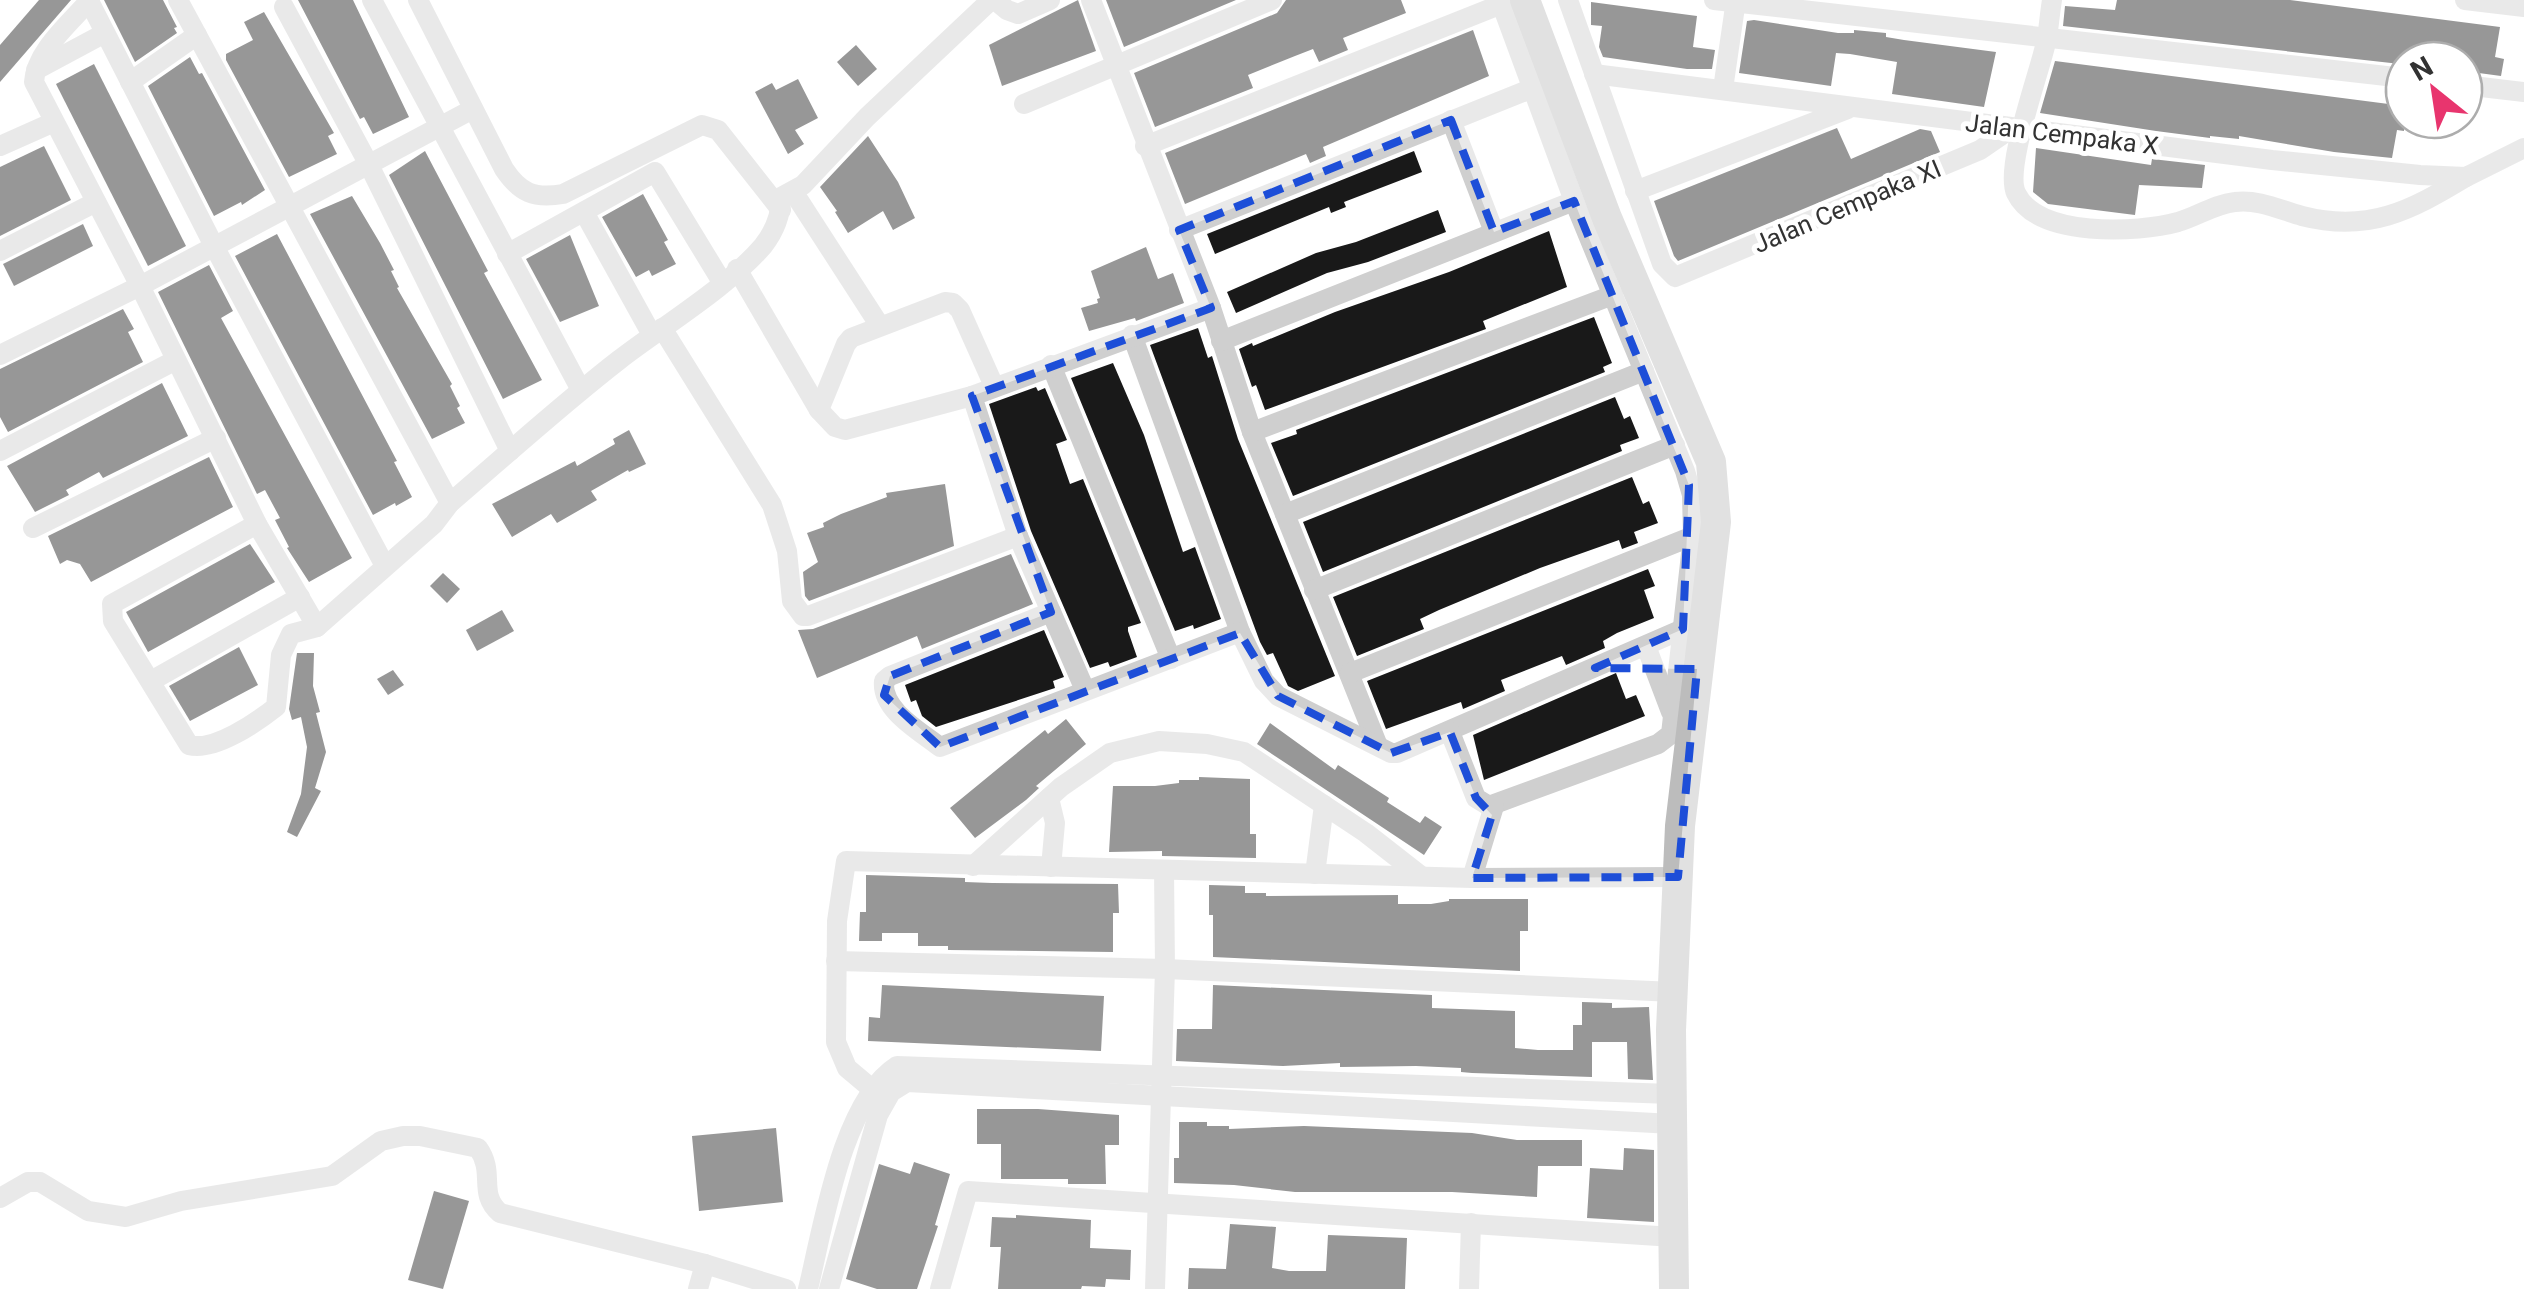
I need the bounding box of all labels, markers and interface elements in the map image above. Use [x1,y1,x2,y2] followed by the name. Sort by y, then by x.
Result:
[2384,40,2484,140] north arrow
[2405,50,2439,88] text: N
[1964,108,2160,161] street label: Jalan Cempaka X
[1749,154,1945,259] street label: Jalan Cempaka XI

